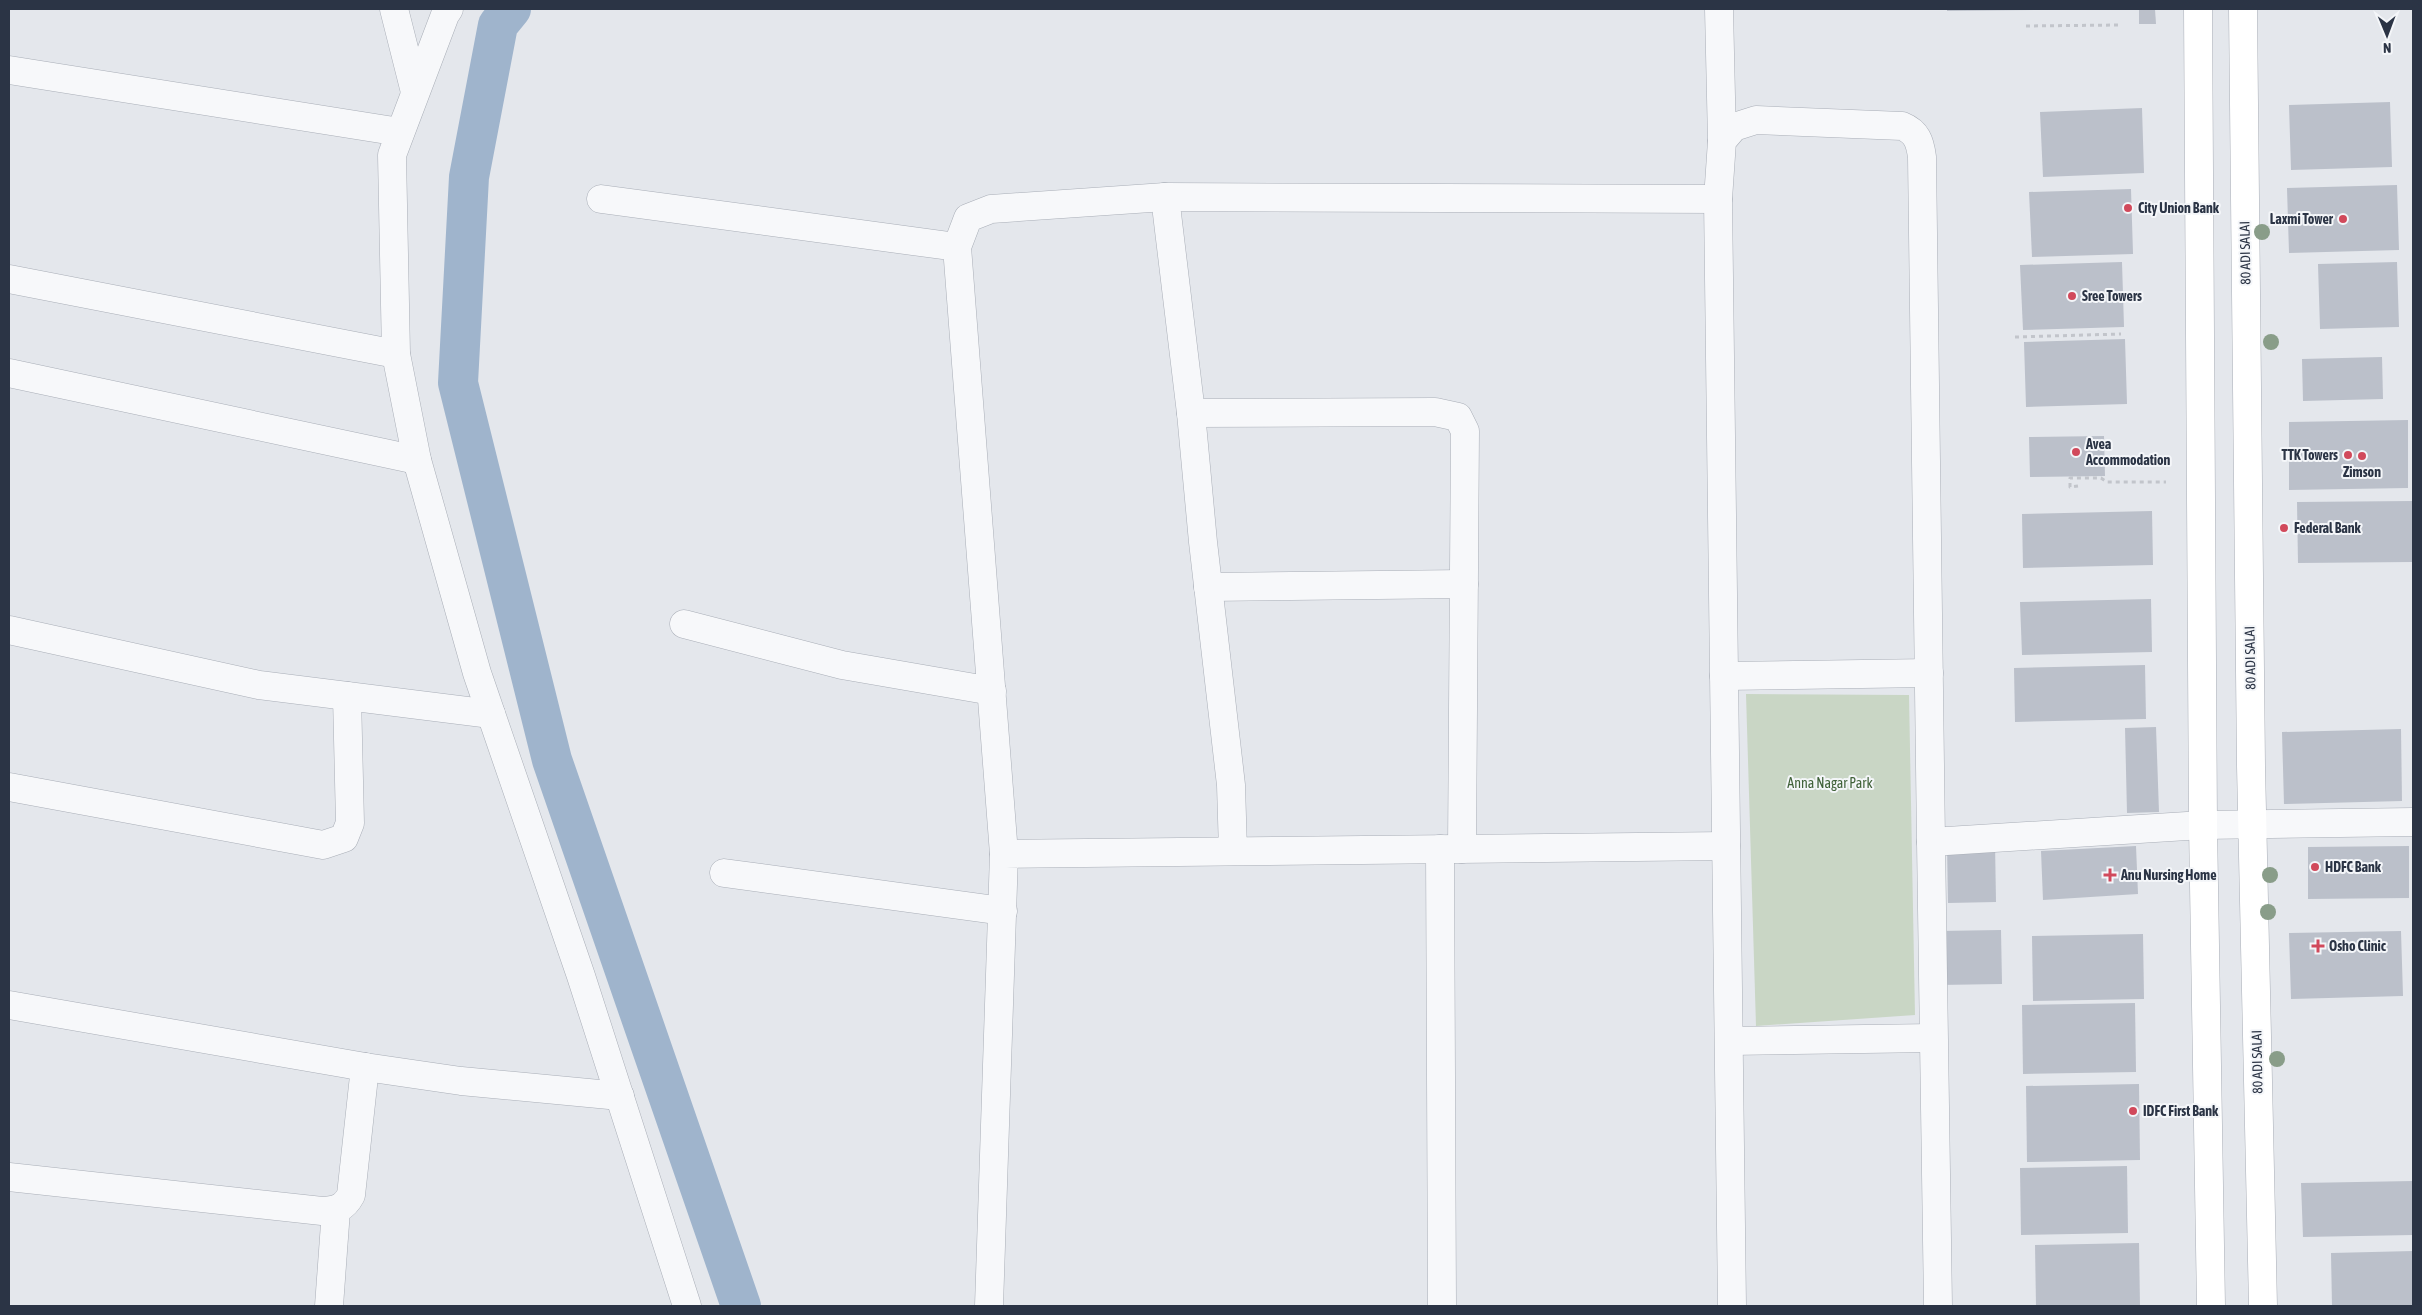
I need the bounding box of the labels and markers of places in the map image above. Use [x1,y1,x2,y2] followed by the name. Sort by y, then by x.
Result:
[2138,200,2220,216] place label: City Union Bank
[2122,202,2134,214] marker: City Union Bank
[2270,211,2334,227] place label: Laxmi Tower
[2337,213,2349,225] marker: Laxmi Tower
[2082,288,2142,304] place label: Sree Towers
[2066,290,2078,302] marker: Sree Towers
[2085,436,2171,468] place label: Avea Accommodation
[2070,446,2082,458] marker: Avea Accommodation
[2282,447,2338,463] place label: TTK Towers
[2342,449,2354,461] marker: TTK Towers
[2356,450,2368,462] marker: Zimson
[2343,464,2381,480] place label: Zimson
[2294,520,2362,536] place label: Federal Bank
[2278,522,2290,534] marker: Federal Bank
[2325,859,2382,875] place label: HDFC Bank
[2309,861,2321,873] marker: HDFC Bank
[2120,867,2217,883] place label: Anu Nursing Home
[2103,868,2117,882] marker: Anu Nursing Home
[2329,938,2387,954] place label: Osho Clinic
[2311,939,2325,953] marker: Osho Clinic
[2143,1103,2219,1119] place label: IDFC First Bank
[2127,1105,2139,1117] marker: IDFC First Bank

